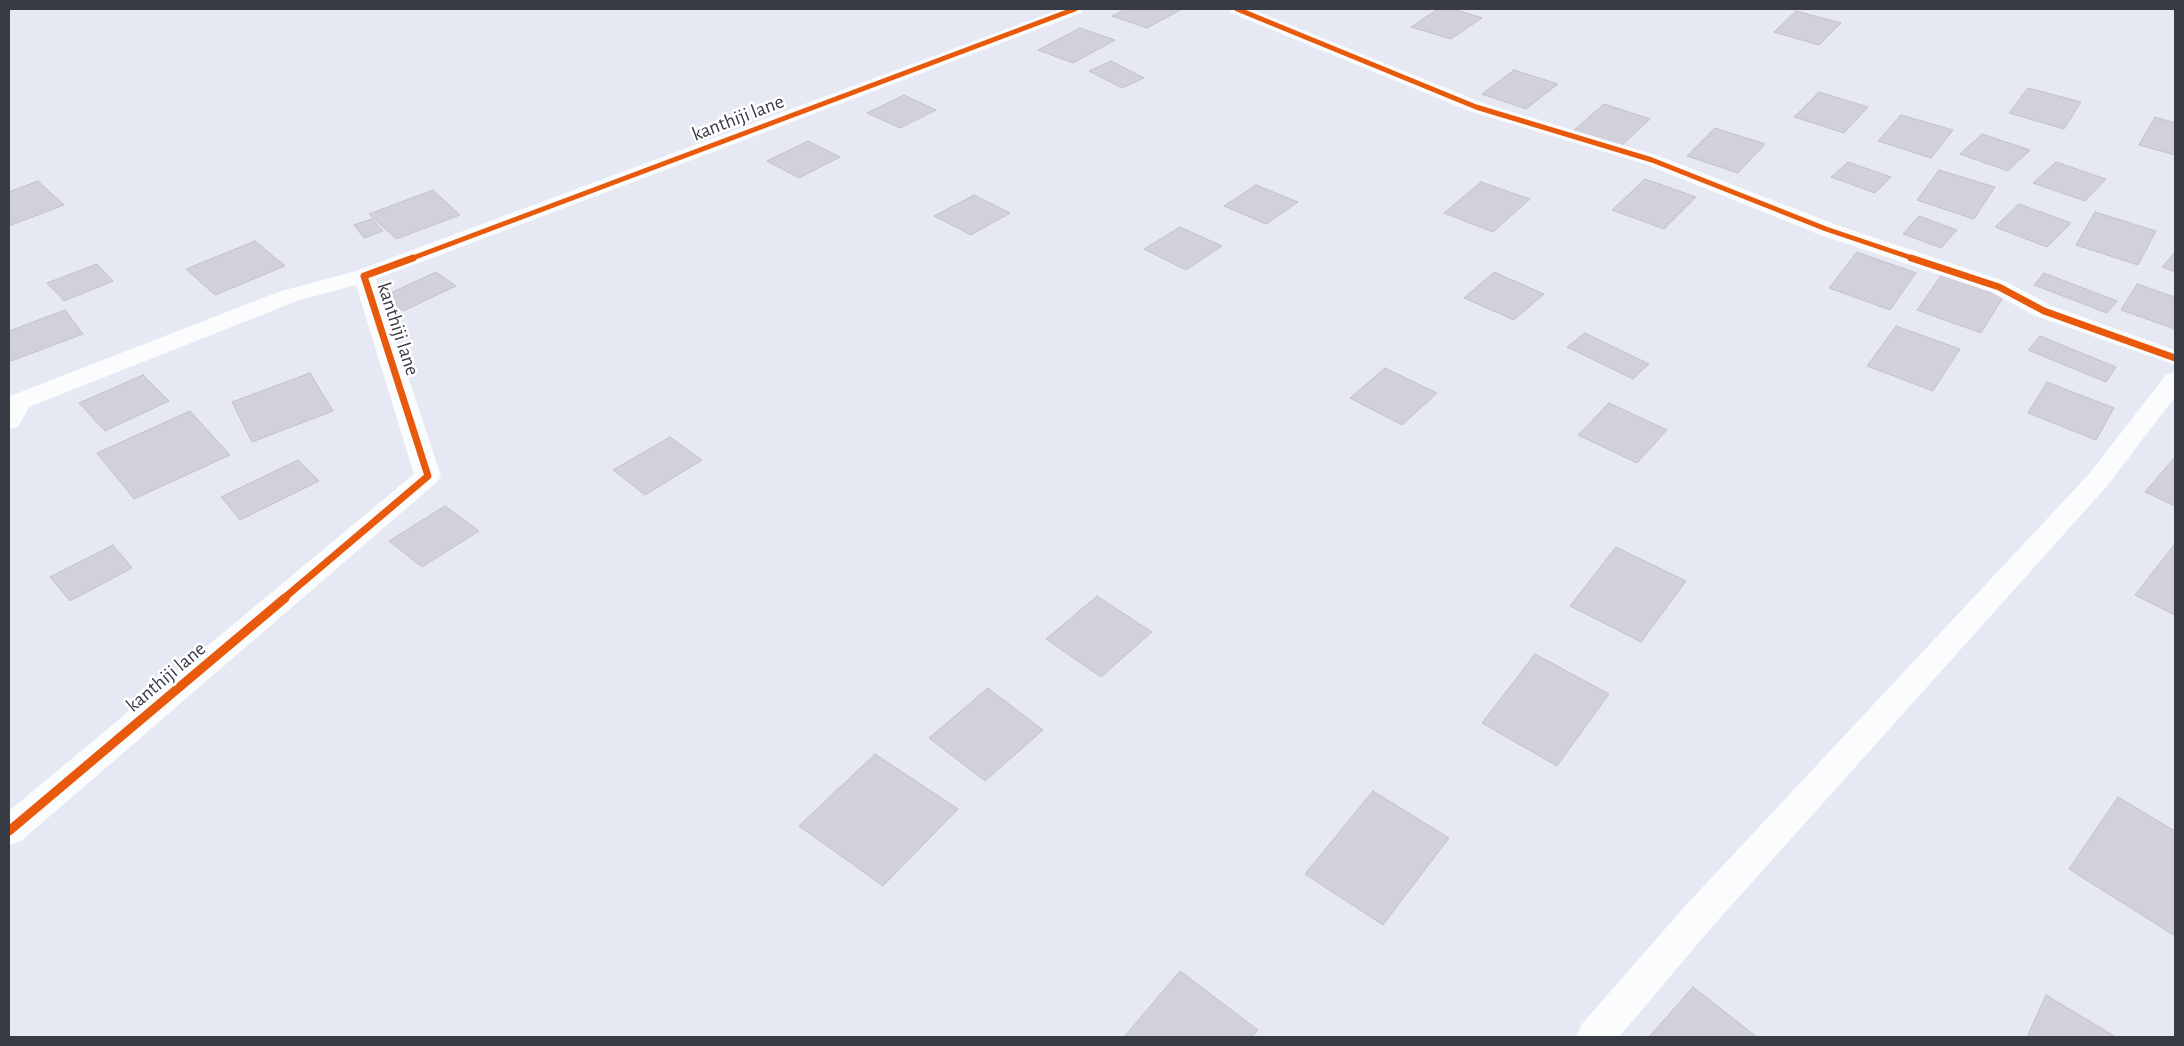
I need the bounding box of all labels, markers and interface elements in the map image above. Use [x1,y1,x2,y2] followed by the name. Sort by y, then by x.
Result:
[689,89,787,147] street label: kanthiji lane
[372,279,424,379] street label: kanthiji lane
[121,637,211,717] street label: kanthiji lane

